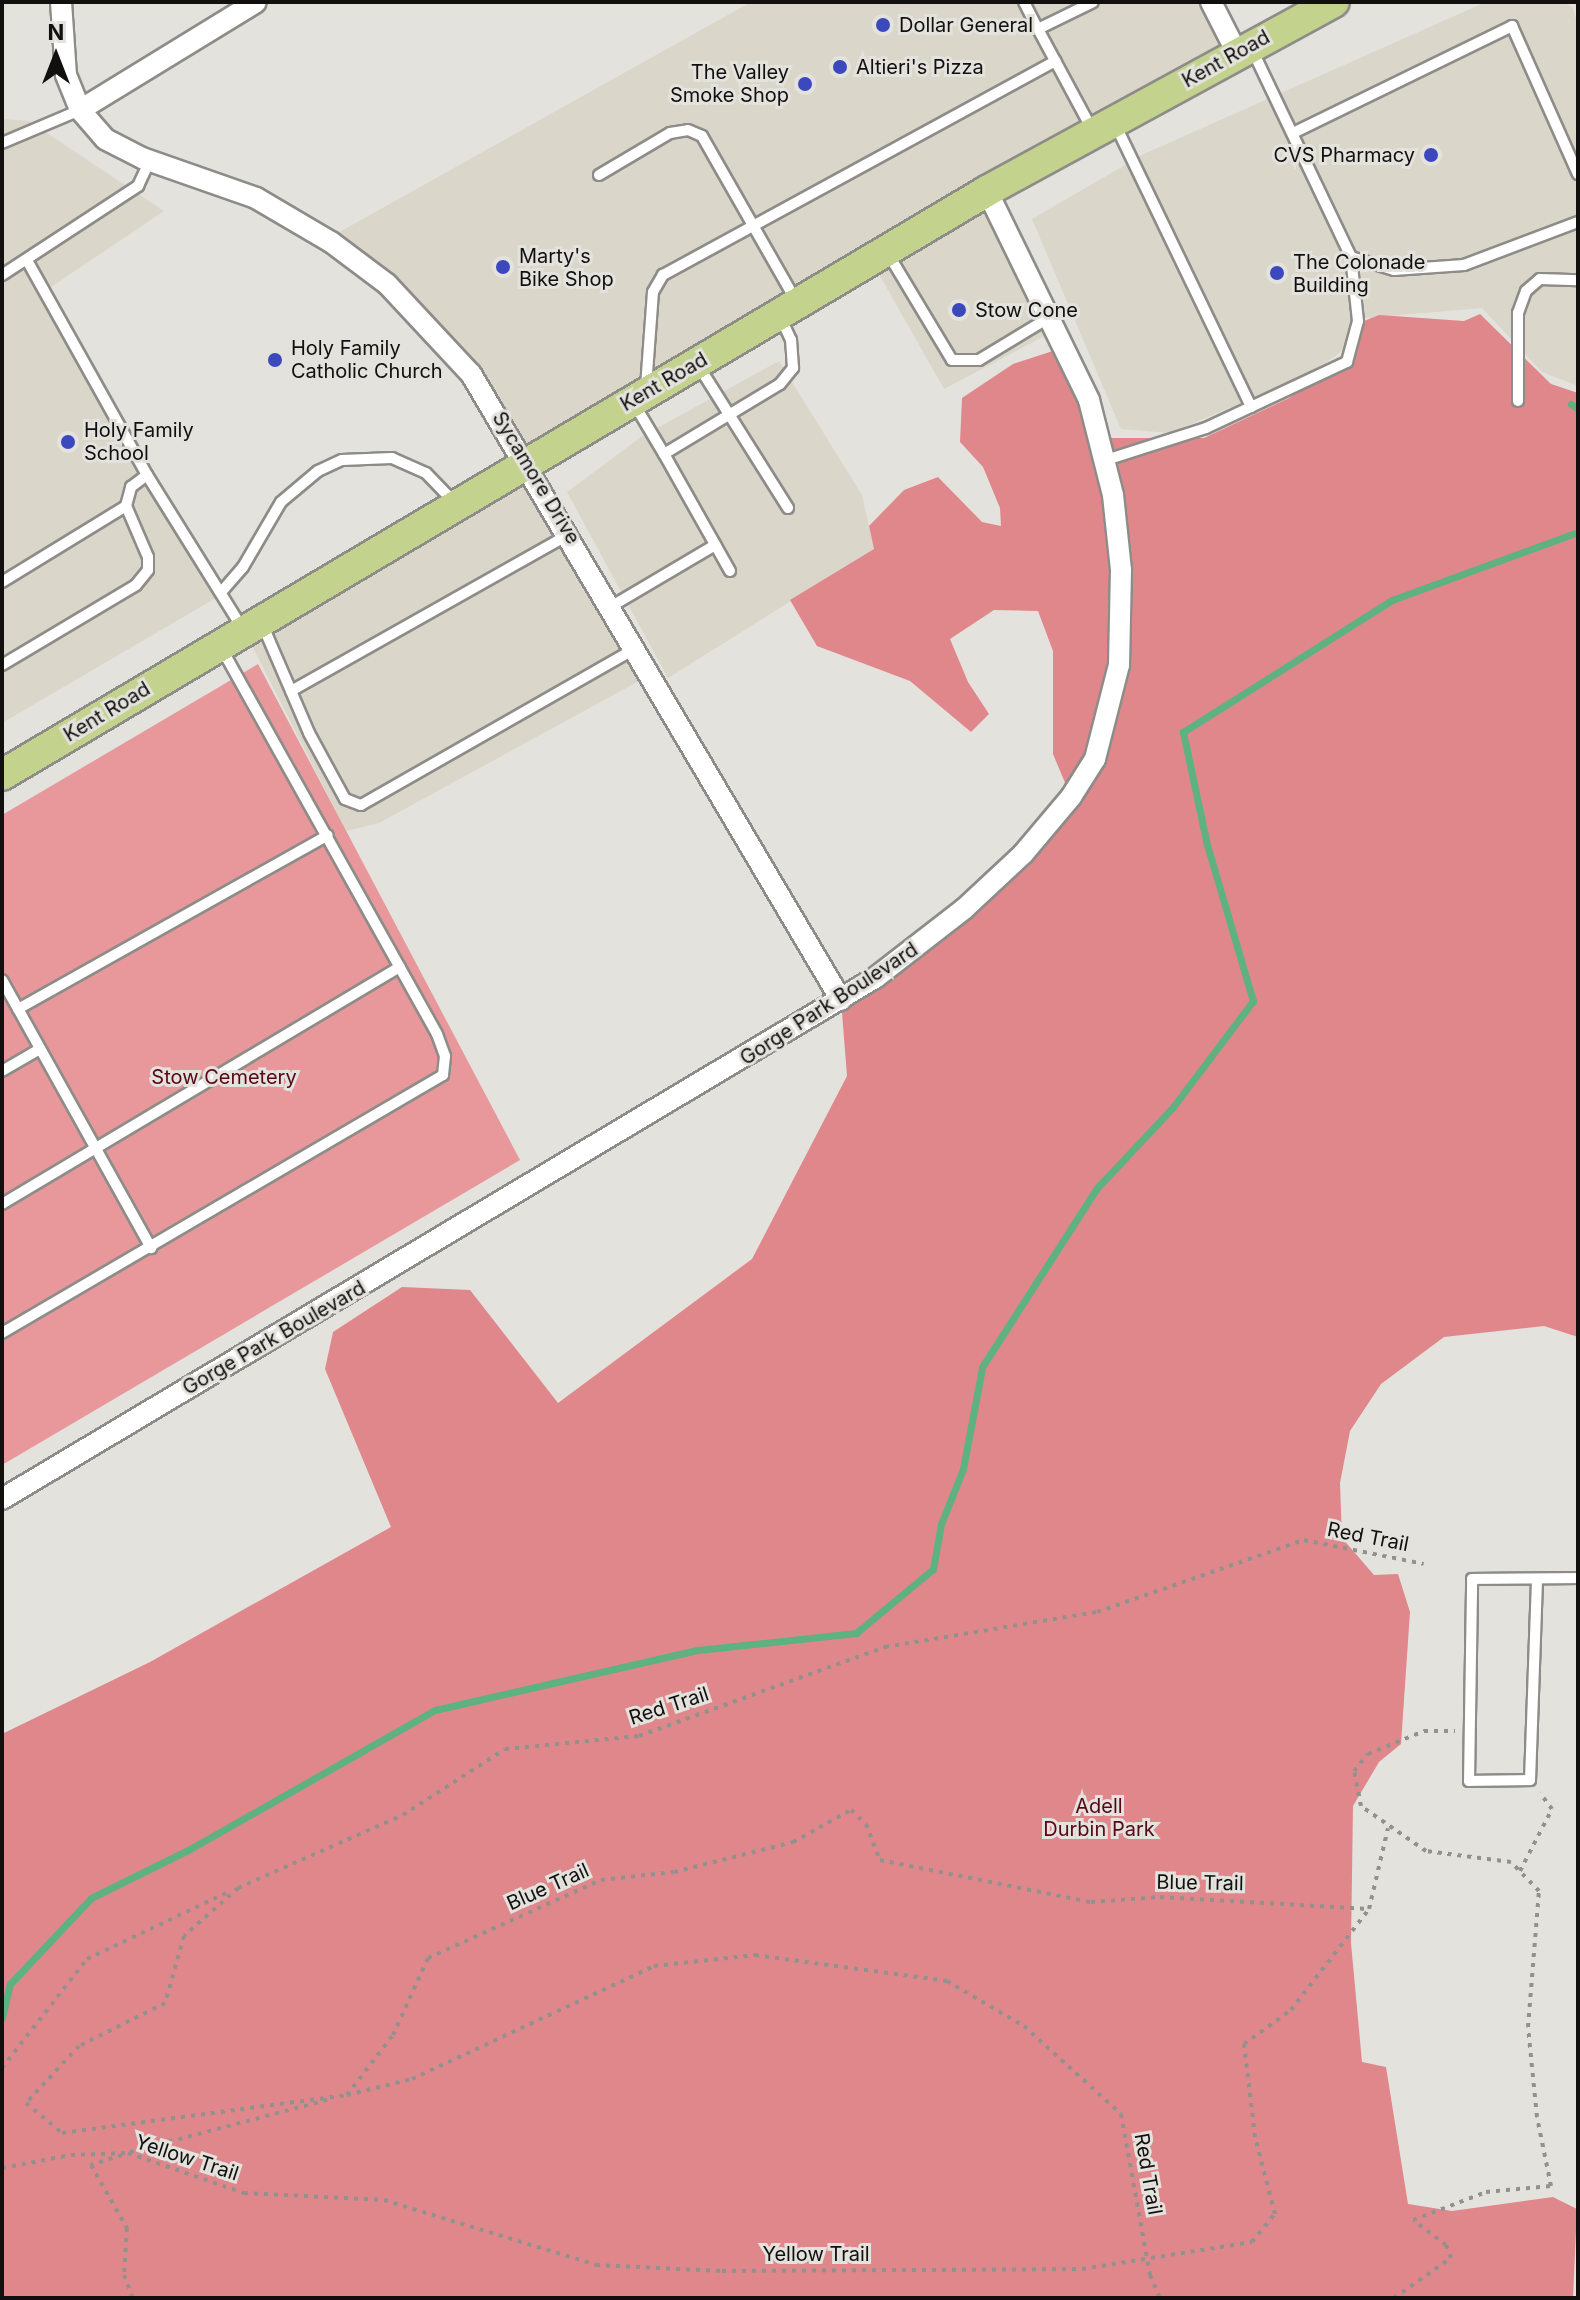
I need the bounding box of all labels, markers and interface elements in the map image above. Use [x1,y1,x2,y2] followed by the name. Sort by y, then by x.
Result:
[899,13,1033,37] place label: Dollar General
[16,16,96,96] north arrow
[874,16,892,34] marker: Dollar General
[48,19,64,45] text: N
[1178,25,1274,93] street label: Kent Road
[856,55,984,79] place label: Altieri's Pizza
[831,58,849,76] marker: Altieri's Pizza
[670,60,789,107] place label: The Valley Smoke Shop
[796,75,814,93] marker: The Valley Smoke Shop
[1273,143,1415,167] place label: CVS Pharmacy
[1422,146,1440,164] marker: CVS Pharmacy
[519,244,614,291] place label: Marty's Bike Shop
[1293,250,1425,297] place label: The Colonade Building
[494,258,512,276] marker: Marty's Bike Shop
[1268,264,1286,282] marker: The Colonade Building
[975,298,1078,322] place label: Stow Cone
[950,301,968,319] marker: Stow Cone
[291,336,443,383] place label: Holy Family Catholic Church
[616,347,712,417] street label: Kent Road
[266,351,284,369] marker: Holy Family Catholic Church
[487,407,585,549] street label: Sycamore Drive
[84,418,194,465] place label: Holy Family School
[59,433,77,451] marker: Holy Family School
[59,677,155,747] street label: Kent Road
[736,938,922,1070] street label: Gorge Park Boulevard
[151,1065,297,1089] park label: Stow Cemetery
[178,1276,370,1400] street label: Gorge Park Boulevard
[1325,1517,1411,1557] street label: Red Trail
[626,1682,712,1730] street label: Red Trail
[1043,1795,1155,1842] park label: Adell Durbin Park
[503,1858,593,1916] street label: Blue Trail
[1156,1870,1244,1896] street label: Blue Trail
[132,2130,242,2186] street label: Yellow Trail
[1129,2131,1167,2217] street label: Red Trail
[762,2242,870,2266] street label: Yellow Trail

